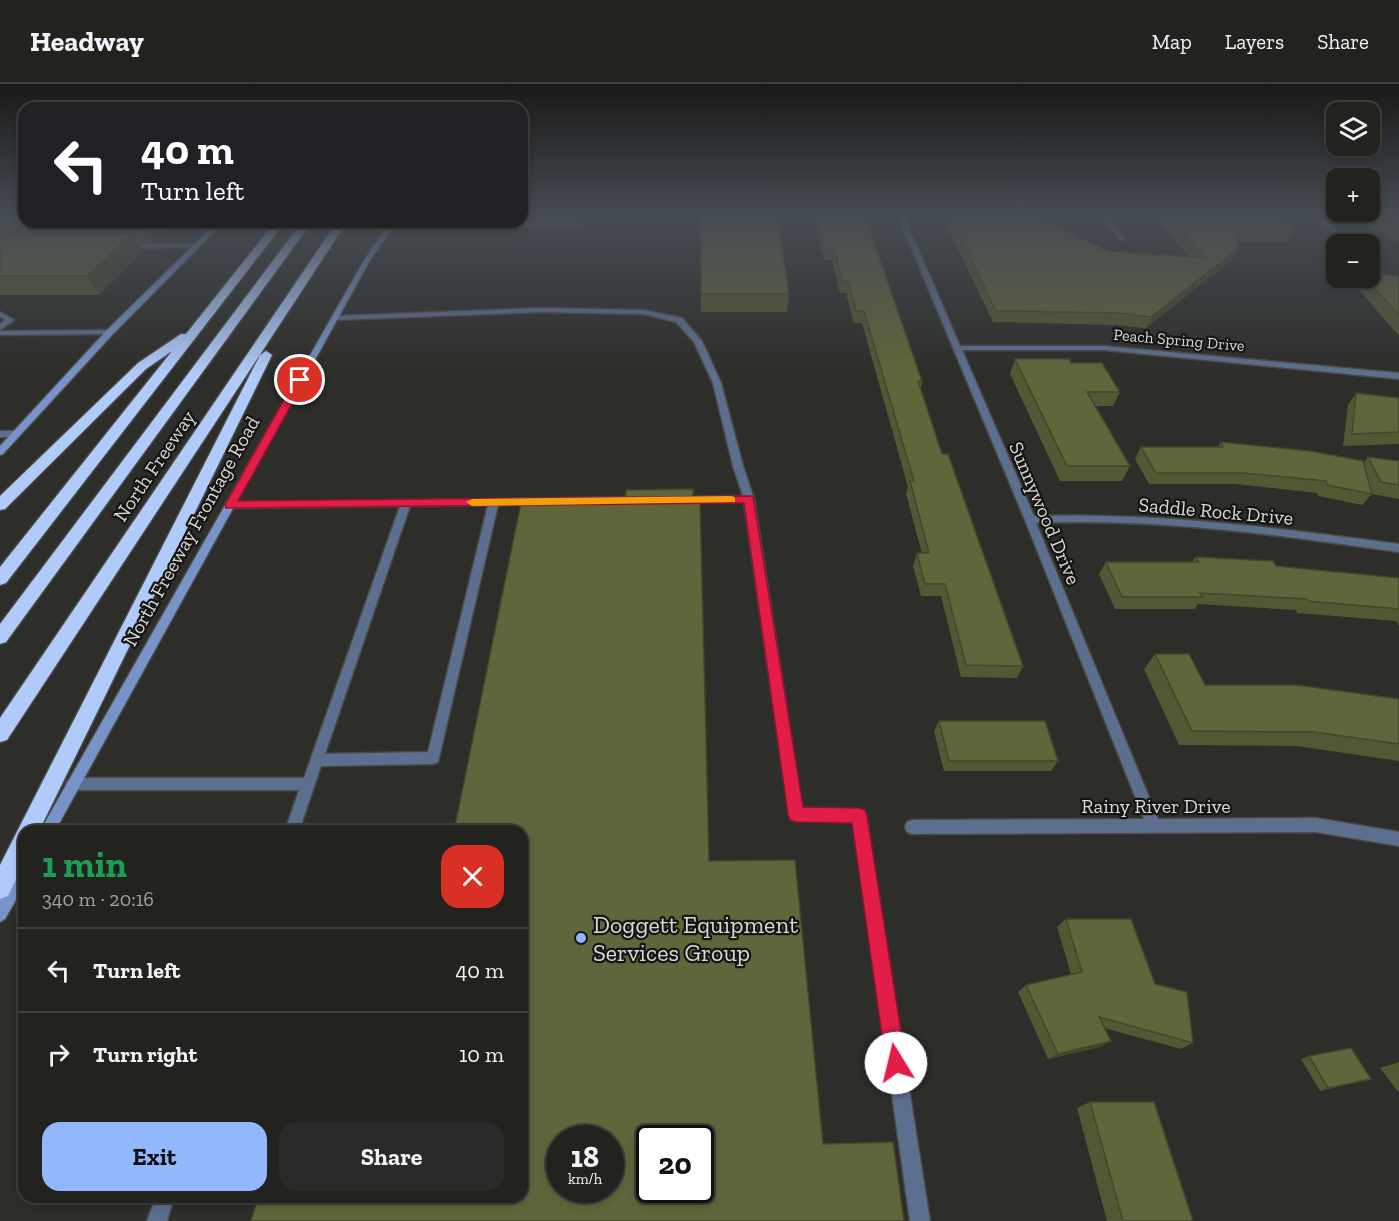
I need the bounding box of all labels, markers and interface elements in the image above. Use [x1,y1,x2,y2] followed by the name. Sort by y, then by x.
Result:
[30,25,144,58] text: Headway
[1152,29,1192,54] text: Map
[1225,29,1284,54] text: Layers
[1317,29,1369,54] text: Share
[1326,102,1380,288] map controls
[1326,102,1380,156] button: layers
[141,124,234,175] text: 40 m
[42,126,120,204] icon: left
[1326,168,1380,222] button: +
[141,175,244,207] text: Turn left
[1326,234,1380,288] button: −
[1113,325,1245,355] street label: Peach Spring Drive
[274,354,325,405] pin
[283,363,316,396] icon: arrive
[108,405,200,526] street label: North Freeway
[118,412,264,650] street label: North Freeway Frontage Road
[1004,438,1086,588] street label: Sunnywood Drive
[1138,492,1294,530] street label: Saddle Rock Drive
[1081,794,1231,818] street label: Rainy River Drive
[42,843,127,886] text: 1 min
[441,845,504,908] button: close
[42,887,154,911] text: 340 m · 20:16
[593,910,798,967] place label: Doggett Equipment Services Group
[574,931,588,945] marker: Doggett Equipment Services Group
[42,954,75,987] icon: left
[93,957,180,984] text: Turn left
[455,957,504,984] text: 40 m
[864,1031,928,1095] position arrow
[42,1038,75,1071] icon: right
[93,1041,197,1068] text: Turn right
[459,1041,504,1068] text: 10 m
[42,1122,267,1191] button: Exit
[279,1122,504,1191] button: Share
[636,1125,714,1203] speed limit sign: 20
[571,1139,599,1175] text: 18
[568,1170,602,1188] text: km/h

